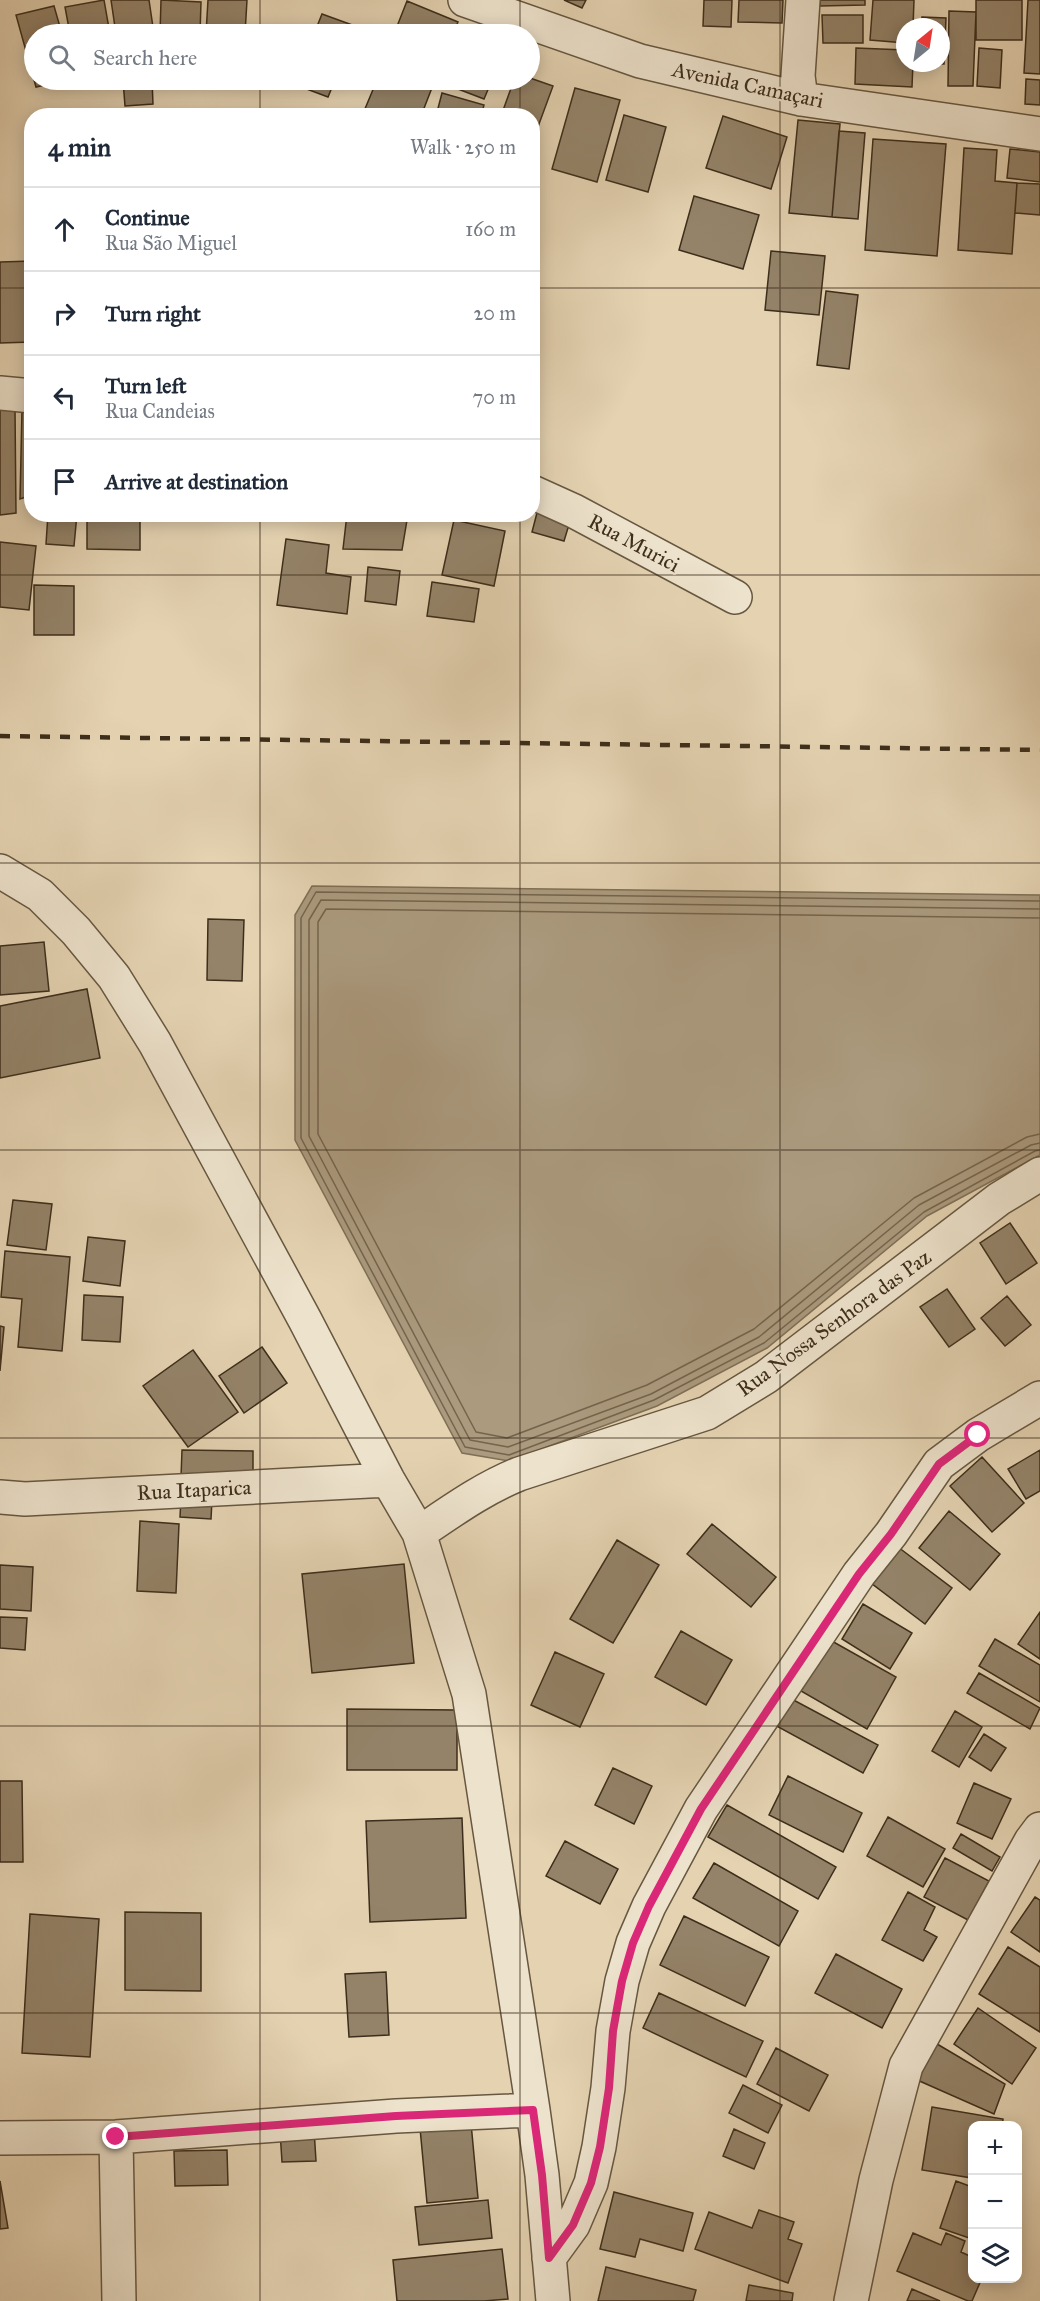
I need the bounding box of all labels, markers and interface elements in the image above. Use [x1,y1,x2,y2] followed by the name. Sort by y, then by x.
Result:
[896,18,950,72] north arrow
[24,24,540,90] search box
[45,41,78,74] icon: search
[93,44,197,71] text: Search here
[669,56,826,114] street label: Avenida Camaçari
[48,131,111,163] text: 4 min
[410,135,516,159] text: Walk · 250 m
[105,204,190,231] text: Continue
[48,213,81,246] icon: ahead
[465,217,516,241] text: 160 m
[105,231,237,255] text: Rua São Miguel
[48,297,81,330] icon: right
[105,300,201,327] text: Turn right
[473,301,516,325] text: 20 m
[105,372,187,399] text: Turn left
[48,381,81,414] icon: left
[473,385,516,409] text: 70 m
[105,399,215,423] text: Rua Candeias
[48,465,81,498] icon: arrive
[105,468,288,495] text: Arrive at destination
[584,508,684,578] street label: Rua Murici
[732,1244,936,1402] street label: Rua Nossa Senhora das Paz
[964,1421,990,1447] route start
[136,1474,252,1506] street label: Rua Itaparica
[968,2121,1022,2283] map controls
[968,2121,1022,2175] button: +
[102,2123,128,2149] route end
[968,2175,1022,2229] button: −
[968,2229,1022,2283] button: layers

